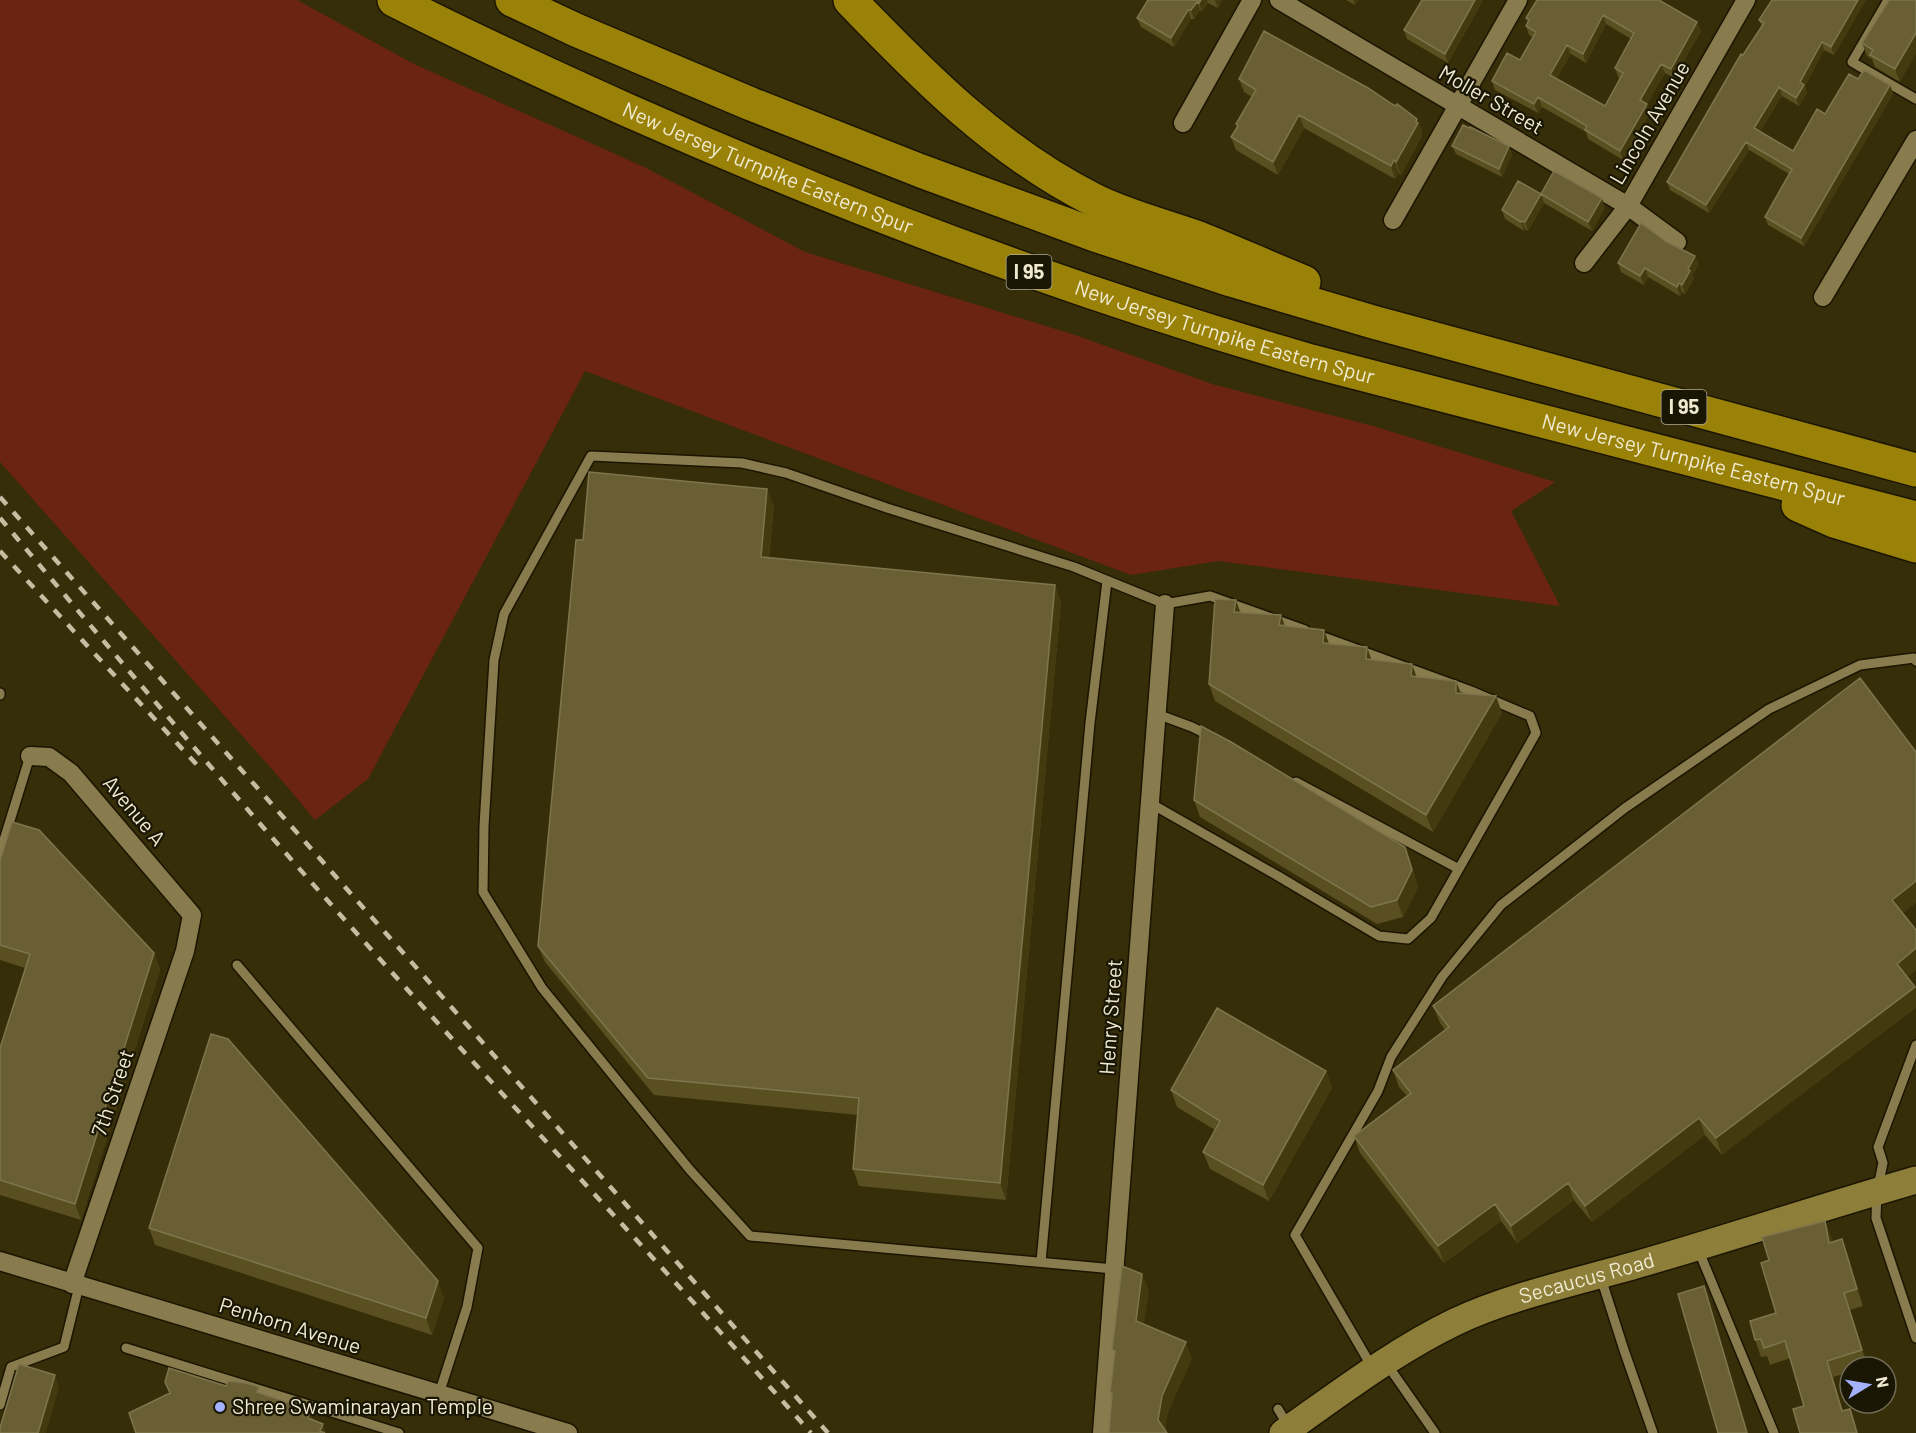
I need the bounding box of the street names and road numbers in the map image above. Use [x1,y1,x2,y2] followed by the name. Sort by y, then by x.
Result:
[1603,56,1694,188] street label: Lincoln Avenue
[1435,59,1548,139] street label: Moller Street
[619,96,917,238] street label: New Jersey Turnpike Eastern Spur
[1006,255,1052,289] road number: I 95
[1072,274,1378,388] street label: New Jersey Turnpike Eastern Spur
[1662,390,1706,424] road number: I 95
[1540,407,1848,510] street label: New Jersey Turnpike Eastern Spur
[99,770,172,850] street label: Avenue A
[1093,958,1126,1075] street label: Henry Street
[85,1046,138,1139] street label: 7th Street
[1516,1246,1657,1308] street label: Secaucus Road
[216,1291,364,1358] street label: Penhorn Avenue

